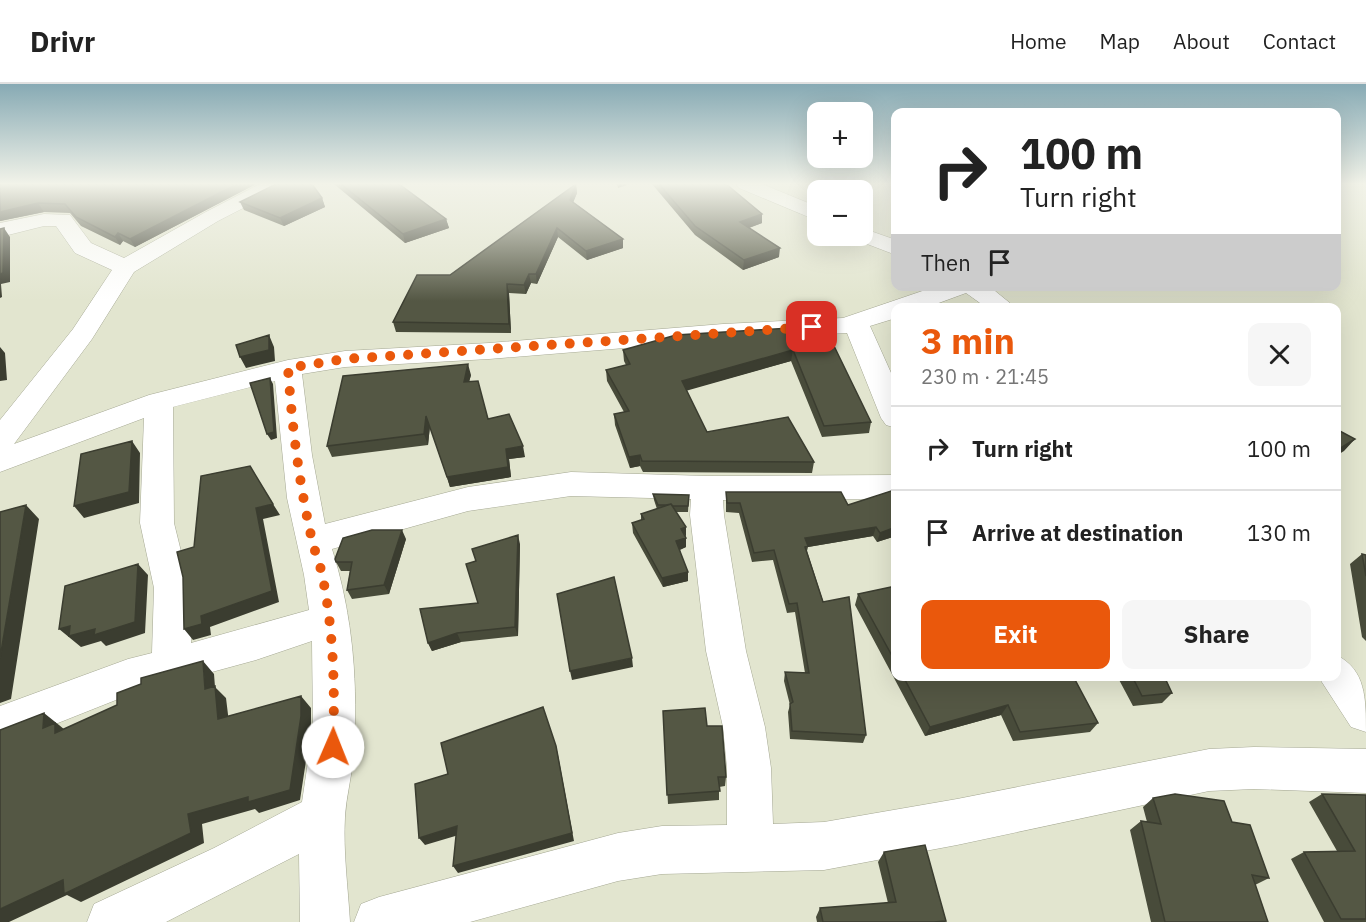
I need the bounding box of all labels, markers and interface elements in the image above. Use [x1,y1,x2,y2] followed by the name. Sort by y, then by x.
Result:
[30,23,95,60] text: Drivr
[1010,27,1067,55] text: Home
[1100,27,1140,55] text: Map
[1173,27,1230,55] text: About
[1263,27,1336,55] text: Contact
[807,102,873,246] map controls
[807,102,873,168] button: +
[1020,126,1143,181] text: 100 m
[921,132,999,210] icon: right
[1020,179,1137,214] text: Turn right
[807,180,873,246] button: −
[983,246,1016,279] icon: arrive
[921,248,971,277] text: Then
[786,301,837,352] pin
[795,310,828,343] icon: arrive
[921,317,1015,364] text: 3 min
[1248,323,1311,386] button: close
[921,363,1049,390] text: 230 m · 21:45
[921,432,954,465] icon: right
[972,434,1073,463] text: Turn right
[1247,434,1311,463] text: 100 m
[921,516,954,549] icon: arrive
[972,518,1183,547] text: Arrive at destination
[1247,518,1311,547] text: 130 m
[921,600,1110,669] button: Exit
[1122,600,1311,669] button: Share
[301,715,365,779] position arrow

